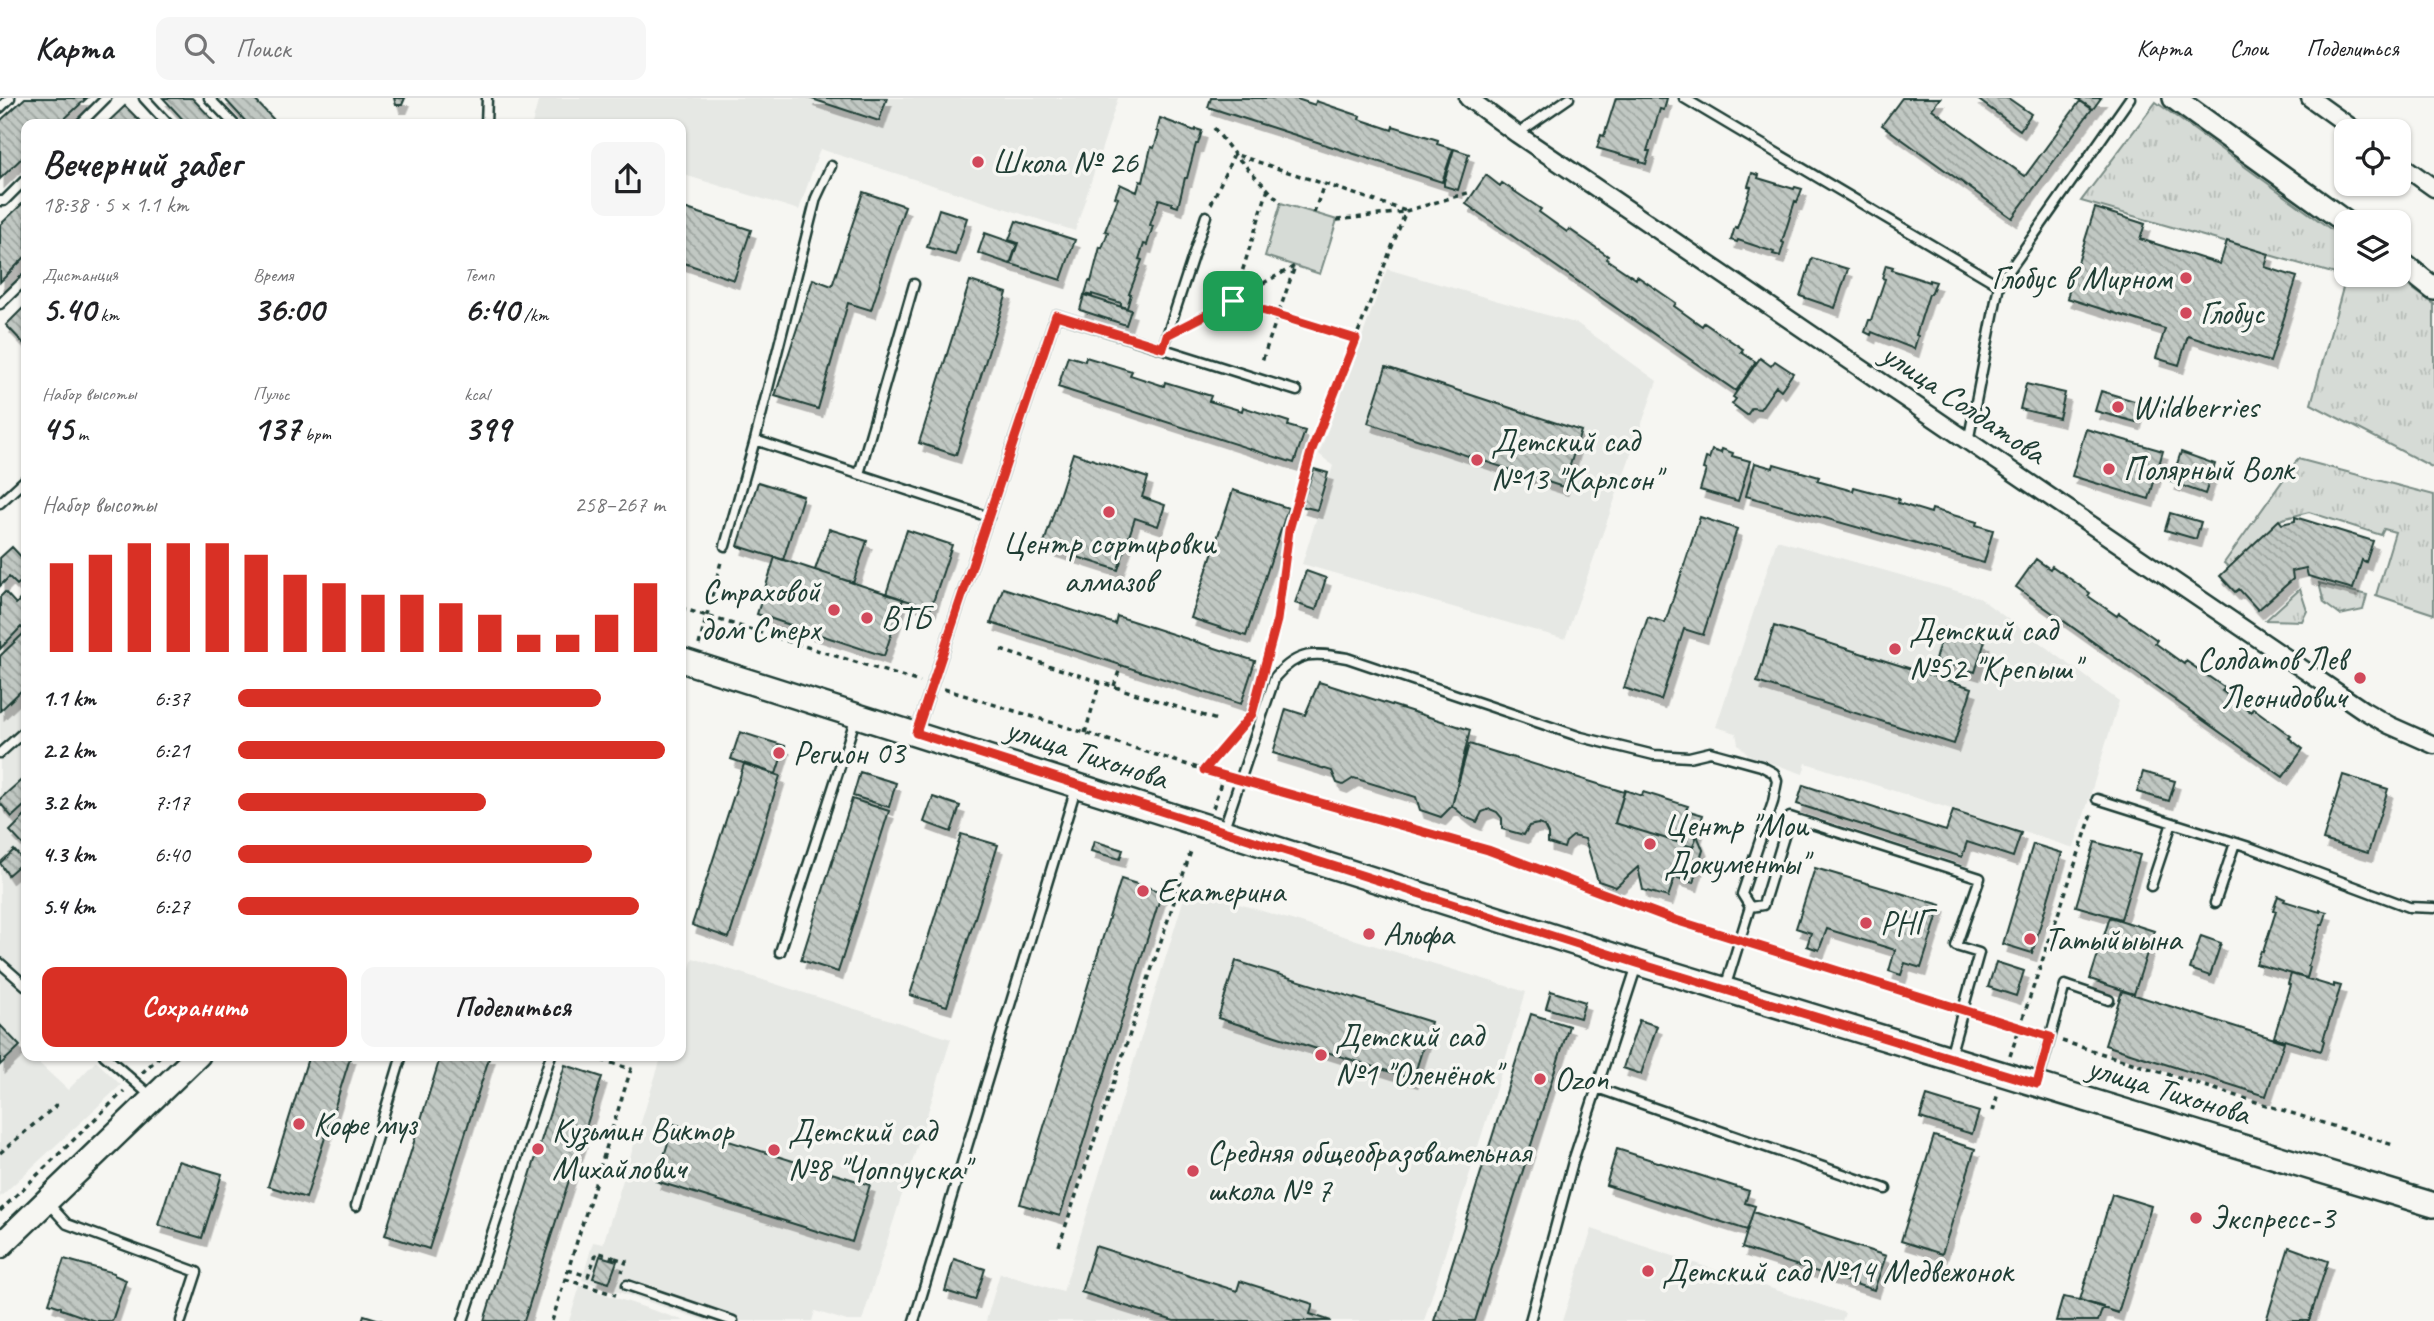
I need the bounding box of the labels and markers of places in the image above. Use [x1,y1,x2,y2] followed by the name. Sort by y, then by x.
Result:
[992,141,1139,183] place label: Школа № 26
[970,154,986,170] marker: Школа № 26
[1992,257,2174,299] place label: Глобус в Мирном
[2178,270,2194,286] marker: Глобус в Мирном
[1203,271,1263,331] pin
[2200,292,2266,334] place label: Глобус
[2178,305,2194,321] marker: Глобус
[2132,386,2261,428] place label: Wildberries
[2110,399,2126,415] marker: Wildberries
[1491,420,1667,500] place label: Детский сад №13 "Карлсон"
[2123,448,2296,490] place label: Полярный Волк
[1469,452,1485,468] marker: Детский сад №13 "Карлсон"
[2101,461,2117,477] marker: Полярный Волк
[1101,504,1117,520] marker: Центр сортировки алмазов
[1003,522,1218,602] place label: Центр сортировки алмазов
[701,570,823,650] place label: Страховой дом Стерх
[881,597,935,639] place label: ВТБ
[826,602,842,618] marker: Страховой дом Стерх
[1909,609,2086,689] place label: Детский сад №52 "Крепыш"
[859,610,875,626] marker: ВТБ
[2197,638,2351,718] place label: Солдатов Лев Леонидович
[1887,641,1903,657] marker: Детский сад №52 "Крепыш"
[2352,670,2368,686] marker: Солдатов Лев Леонидович
[793,732,907,774] place label: Регион 03
[771,745,787,761] marker: Регион 03
[1664,804,1814,884] place label: Центр "Мои Документы"
[1642,836,1658,852] marker: Центр "Мои Документы"
[1157,870,1287,912] place label: Екатерина
[1135,883,1151,899] marker: Екатерина
[1880,902,1938,944] place label: РНГ
[1383,913,1456,955] place label: Альфа
[1858,915,1874,931] marker: РНГ
[2044,918,2184,960] place label: Татыйыына
[1361,926,1377,942] marker: Альфа
[2022,931,2038,947] marker: Татыйыына
[1335,1015,1507,1095] place label: Детский сад №1 "Оленёнок"
[1313,1047,1329,1063] marker: Детский сад №1 "Оленёнок"
[1554,1058,1608,1100] place label: Ozon
[1532,1071,1548,1087] marker: Ozon
[313,1103,419,1145] place label: Кофе муз
[552,1109,735,1189] place label: Кузьмин Виктор Михайлович
[788,1110,976,1190] place label: Детский сад №8 "Чоппууска"
[291,1116,307,1132] marker: Кофе муз
[1207,1131,1534,1211] place label: Cредняя общеобразовательная школа № 7
[530,1141,546,1157] marker: Кузьмин Виктор Михайлович
[766,1142,782,1158] marker: Детский сад №8 "Чоппууска"
[1185,1163,1201,1179] marker: Cредняя общеобразовательная школа № 7
[2210,1197,2337,1239] place label: Экспресс-3
[2188,1210,2204,1226] marker: Экспресс-3
[1662,1250,2015,1292] place label: Детский сад №14 Медвежонок
[1640,1263,1656,1279] marker: Детский сад №14 Медвежонок

